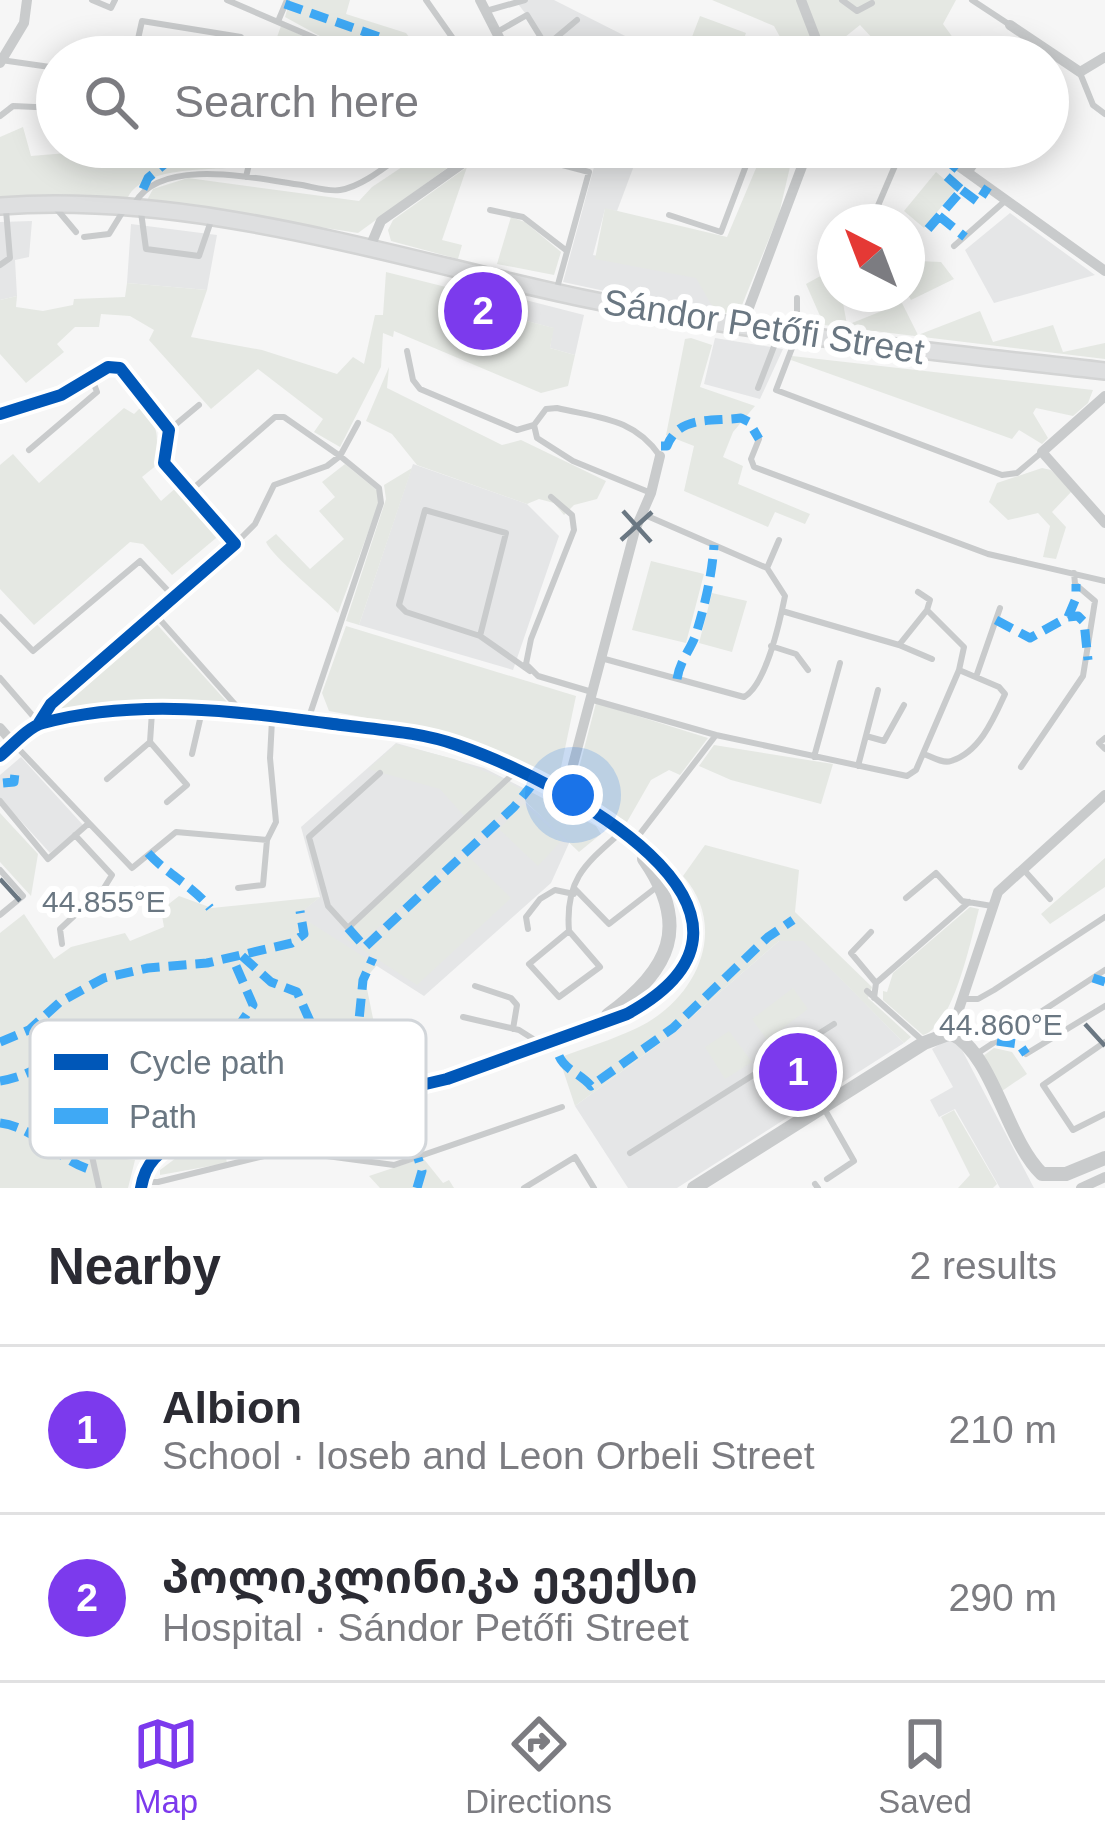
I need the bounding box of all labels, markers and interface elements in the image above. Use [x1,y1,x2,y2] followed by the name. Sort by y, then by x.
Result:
[36,36,1069,168] search box
[78,69,144,135] icon: search
[174,76,419,127] text: Search here
[817,204,925,312] north arrow
[444,266,522,356] pin: 2
[601,281,927,372] street label: Sándor Petőfi Street
[543,765,603,825] your location
[42,885,166,918] text: 44.855°E
[939,1008,1063,1041] text: 44.860°E
[30,1020,426,1158] legend
[759,1027,837,1117] pin: 1
[129,1044,285,1081] text: Cycle path
[129,1098,197,1135] text: Path
[48,1238,221,1295] text: Nearby
[910,1244,1057,1287] text: 2 results
[162,1382,302,1433] text: Albion
[76,1408,98,1451] text: 1
[949,1408,1057,1451] text: 210 m
[162,1434,815,1477] text: School · Ioseb and Leon Orbeli Street
[162,1552,698,1603] text: პოლიკლინიკა ევექსი
[76,1576,98,1619] text: 2
[949,1576,1057,1619] text: 290 m
[162,1606,689,1649] text: Hospital · Sándor Petőfi Street
[133,1711,199,1821] tab: Map
[465,1711,612,1821] tab: Directions
[878,1711,972,1821] tab: Saved

